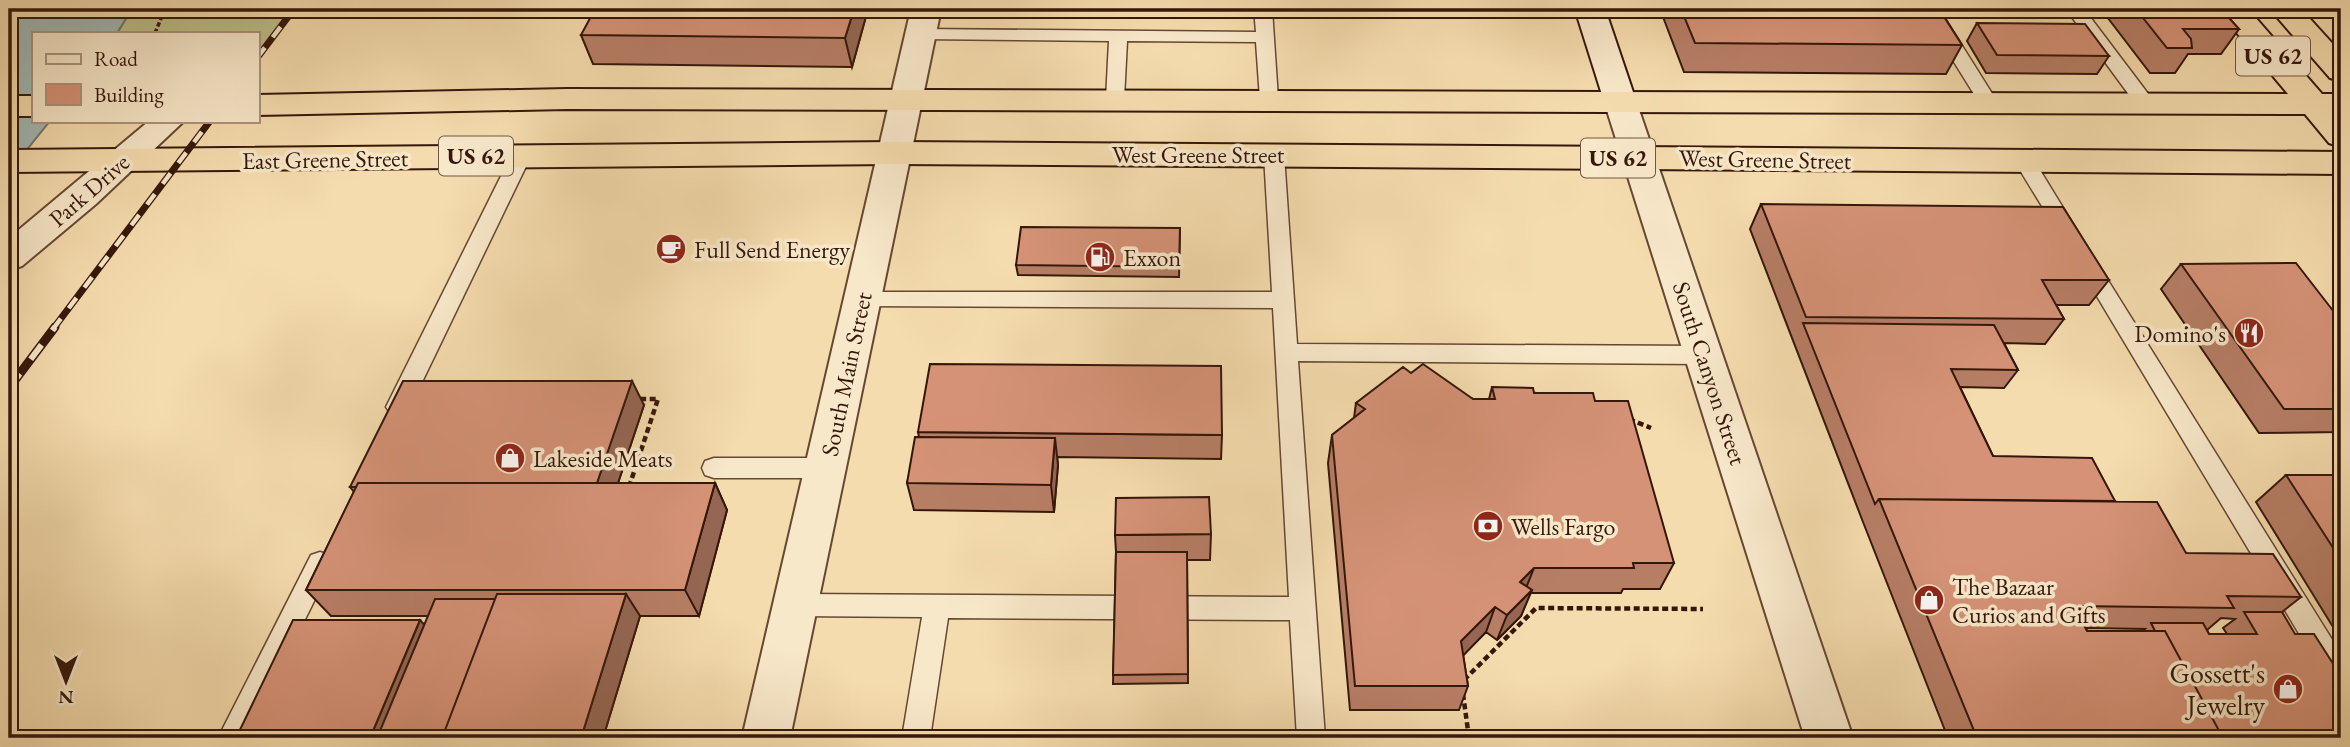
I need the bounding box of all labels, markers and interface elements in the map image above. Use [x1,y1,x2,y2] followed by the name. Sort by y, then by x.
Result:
[32,32,259,122] legend
[2236,36,2310,76] road number: US 62
[94,45,138,72] text: Road
[94,81,164,108] text: Building
[439,136,513,176] road number: US 62
[1112,139,1285,170] street label: West Greene Street
[1581,139,1655,178] road number: US 62
[242,142,409,176] street label: East Greene Street
[1678,142,1852,176] street label: West Greene Street
[42,146,136,234] street label: Park Drive
[654,232,688,266] cafe icon: Full Send Energy
[694,234,850,265] place label: Full Send Energy
[1083,240,1117,274] fuel station icon: Exxon
[1123,242,1181,273] place label: Exxon
[1666,278,1754,469] street label: South Canyon Street
[813,289,879,459] street label: South Main Street
[2232,316,2266,350] restaurant icon: Domino's
[2134,318,2226,349] place label: Domino's
[493,441,527,475] shop icon: Lakeside Meats
[533,443,673,474] place label: Lakeside Meats
[1471,509,1505,543] bank icon: Wells Fargo
[1511,511,1616,542] place label: Wells Fargo
[1952,571,2106,630] place label: The Bazaar Curios and Gifts
[1912,583,1946,617] shop icon: The Bazaar Curios and Gifts
[32,646,102,716] north arrow
[2169,655,2266,723] place label: Gossett's Jewelry
[2271,672,2305,706] shop icon: Gossett's Jewelry
[58,685,74,710] text: N

